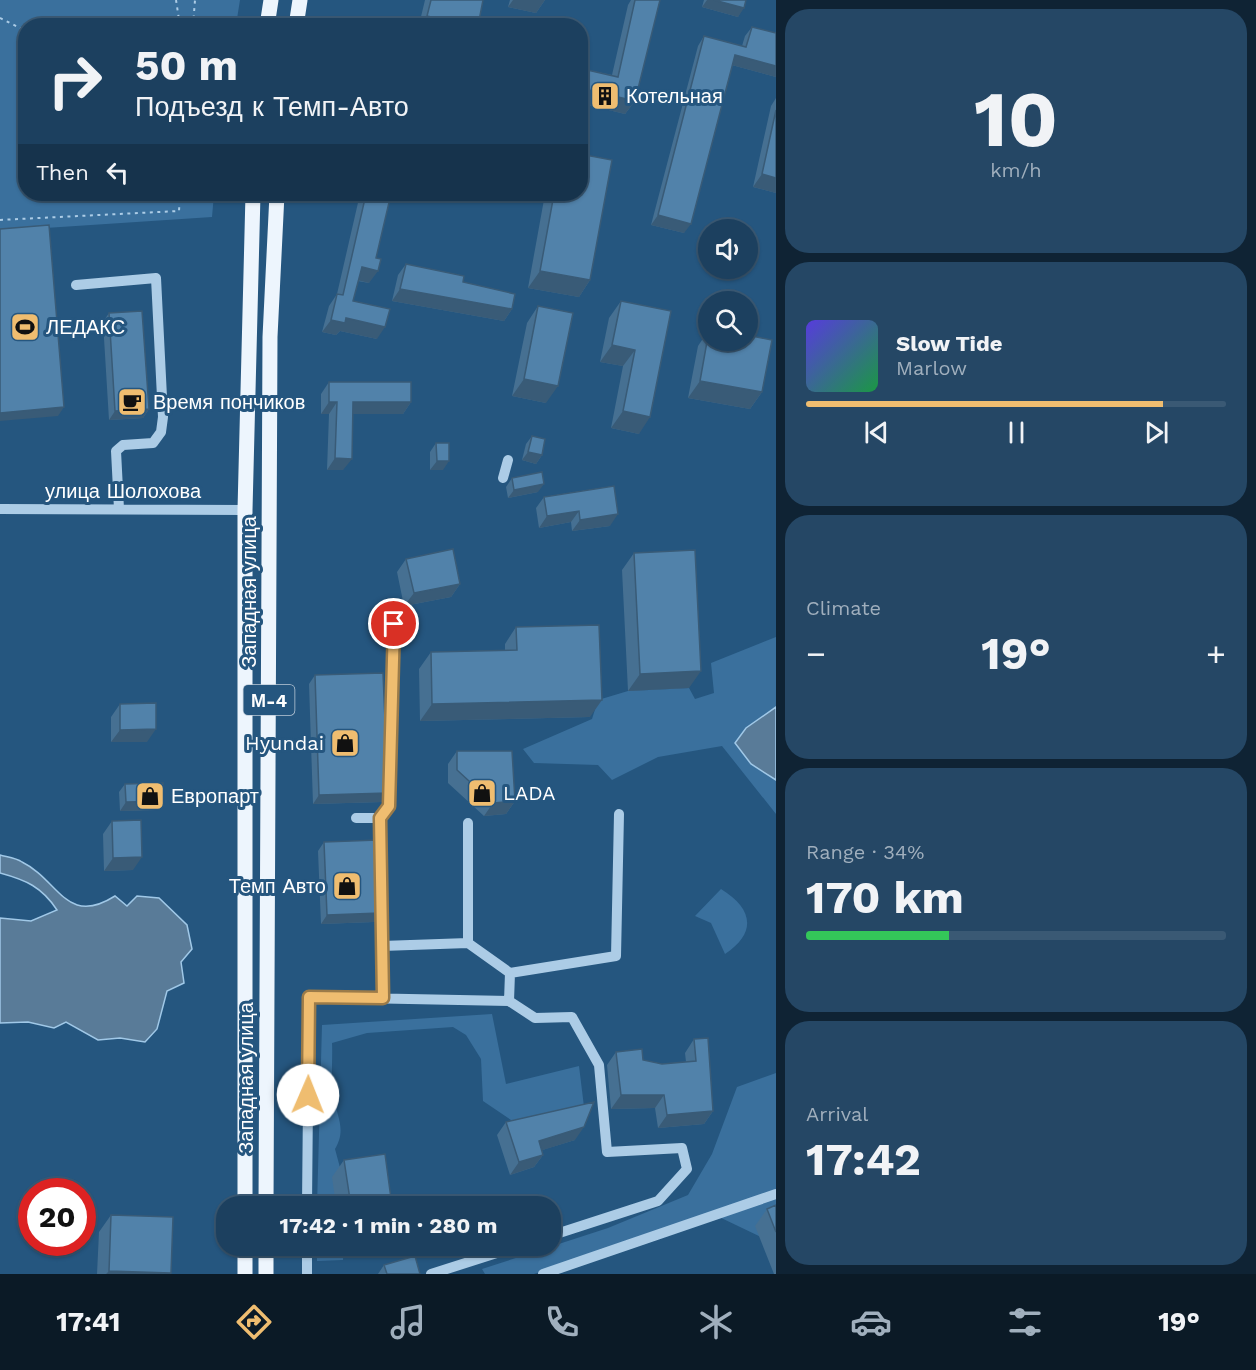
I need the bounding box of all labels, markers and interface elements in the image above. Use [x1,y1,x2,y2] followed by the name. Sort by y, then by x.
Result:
[135,41,238,90] text: 50 m
[36,42,114,120] icon: right
[974,73,1058,165] text: 10
[589,80,621,112] building icon: Котельная
[626,84,723,108] place label: Котельная
[135,91,409,123] text: Подъезд к Темп-Авто
[101,156,134,189] icon: left
[990,158,1042,182] text: km/h
[36,160,89,185] text: Then
[698,219,758,351] map controls
[698,219,758,279] button: sound
[698,291,758,351] button: search
[9,311,41,343] sports icon: ЛЕДАКС
[46,315,125,339] place label: ЛЕДАКС
[896,331,1003,356] text: Slow Tide
[896,356,967,380] text: Marlow
[116,386,148,418] cafe icon: Время пончиков
[153,390,305,414] place label: Время пончиков
[860,416,893,449] icon: previous
[1000,416,1033,449] icon: pause
[1140,416,1173,449] icon: next
[45,479,202,503] street label: улица Шолохова
[237,515,261,668] street label: Западная улица
[806,596,881,620] text: Climate
[368,598,419,649] pin
[377,607,410,640] icon: arrive
[981,627,1051,680] text: 19°
[806,634,826,673] text: −
[1206,634,1226,673] text: +
[244,685,294,715] road number: М-4
[329,727,361,759] shop icon: Hyundai
[245,731,324,755] place label: Hyundai
[466,777,498,809] shop icon: LADA
[134,780,166,812] shop icon: Европарт
[503,781,555,805] place label: LADA
[171,784,259,808] place label: Европарт
[806,840,924,864] text: Range · 34%
[331,870,363,902] shop icon: Темп Авто
[806,871,964,924] text: 170 km
[229,874,326,898] place label: Темп Авто
[234,1001,258,1154] street label: Западная улица
[276,1063,340,1127] position arrow
[806,1102,868,1126] text: Arrival
[806,1133,921,1186] text: 17:42
[18,1178,96,1256] speed limit sign: 20
[280,1213,497,1238] text: 17:42 · 1 min · 280 m
[233,1301,275,1343] icon: directions
[387,1301,429,1343] icon: music
[541,1301,583,1343] icon: phone
[695,1301,737,1343] icon: climate
[850,1301,892,1343] icon: car
[1004,1301,1046,1343] icon: filters
[56,1306,120,1338] text: 17:41
[1158,1306,1200,1338] text: 19°

